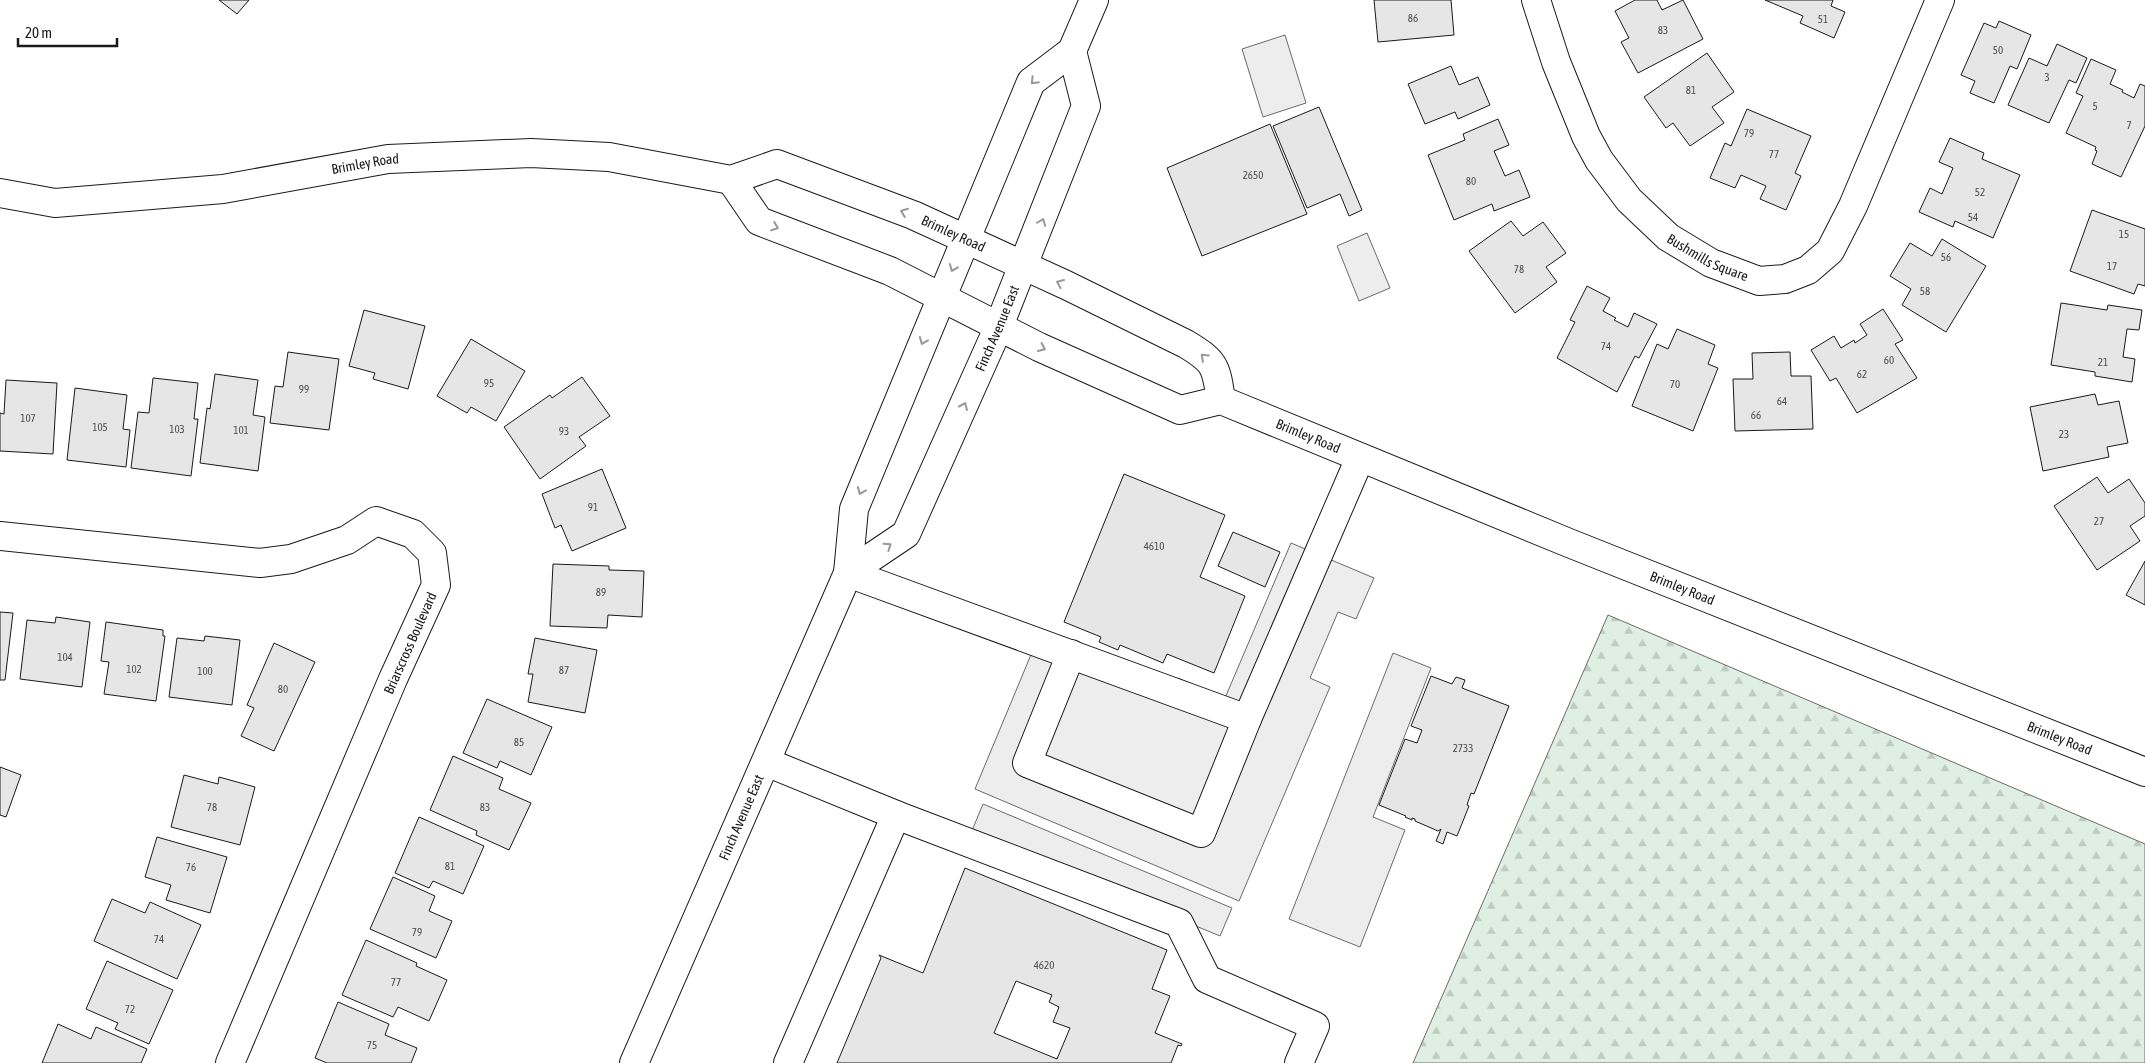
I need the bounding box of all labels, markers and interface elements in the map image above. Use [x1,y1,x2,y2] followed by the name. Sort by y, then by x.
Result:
[1408,12,1418,24] house number: 86
[1818,13,1828,25] house number: 51
[18,15,116,47] scale bar
[25,24,52,41] text: 20 m
[1658,24,1668,36] house number: 83
[1993,44,2003,56] house number: 50
[2044,71,2050,83] house number: 3
[1031,75,1040,84] one-way arrow
[1686,84,1696,96] house number: 81
[2092,100,2098,112] house number: 5
[2126,119,2132,131] house number: 7
[1744,127,1754,139] house number: 79
[1769,148,1779,160] house number: 77
[330,151,399,177] street label: Brimley Road
[1243,169,1263,181] house number: 2650
[1466,175,1476,187] house number: 80
[1975,186,1985,198] house number: 52
[901,208,909,218] one-way arrow
[1968,211,1978,223] house number: 54
[919,212,988,255] street label: Brimley Road
[1036,218,1046,226] one-way arrow
[770,221,779,231] one-way arrow
[2119,228,2129,240] house number: 15
[1664,230,1751,284] street label: Bushmills Square
[1941,251,1951,263] house number: 56
[2107,260,2117,272] house number: 17
[949,263,959,272] one-way arrow
[1514,263,1524,275] house number: 78
[1056,278,1065,289] one-way arrow
[972,283,1022,374] street label: Finch Avenue East
[1920,285,1930,297] house number: 58
[919,336,929,345] one-way arrow
[1601,340,1611,352] house number: 74
[1037,342,1046,353] one-way arrow
[1200,353,1209,362] one-way arrow
[1884,354,1894,366] house number: 60
[2098,356,2108,368] house number: 21
[1857,368,1867,380] house number: 62
[484,377,494,389] house number: 95
[1670,378,1680,390] house number: 70
[299,383,309,395] house number: 99
[1777,395,1787,407] house number: 64
[957,402,968,411] one-way arrow
[1751,409,1761,421] house number: 66
[20,412,36,424] house number: 107
[1274,415,1343,456] street label: Brimley Road
[92,421,108,433] house number: 105
[169,423,185,435] house number: 103
[233,424,249,436] house number: 101
[559,425,569,437] house number: 93
[2059,428,2069,440] house number: 23
[857,486,867,495] one-way arrow
[588,501,598,513] house number: 91
[2094,515,2104,527] house number: 27
[1144,540,1164,552] house number: 4610
[883,543,892,553] one-way arrow
[1648,568,1717,608] street label: Brimley Road
[596,586,606,598] house number: 89
[380,590,440,696] street label: Briarscross Boulevard
[57,651,73,663] house number: 104
[126,663,142,675] house number: 102
[559,664,569,676] house number: 87
[197,665,213,677] house number: 100
[278,683,288,695] house number: 80
[2025,718,2094,758] street label: Brimley Road
[514,736,524,748] house number: 85
[1453,742,1473,754] house number: 2733
[716,772,767,863] street label: Finch Avenue East
[207,801,217,813] house number: 78
[480,801,490,813] house number: 83
[445,860,455,872] house number: 81
[186,861,196,873] house number: 76
[412,926,422,938] house number: 79
[154,933,164,945] house number: 74
[1034,959,1054,971] house number: 4620
[391,976,401,988] house number: 77
[125,1003,135,1015] house number: 72
[367,1039,377,1051] house number: 75

